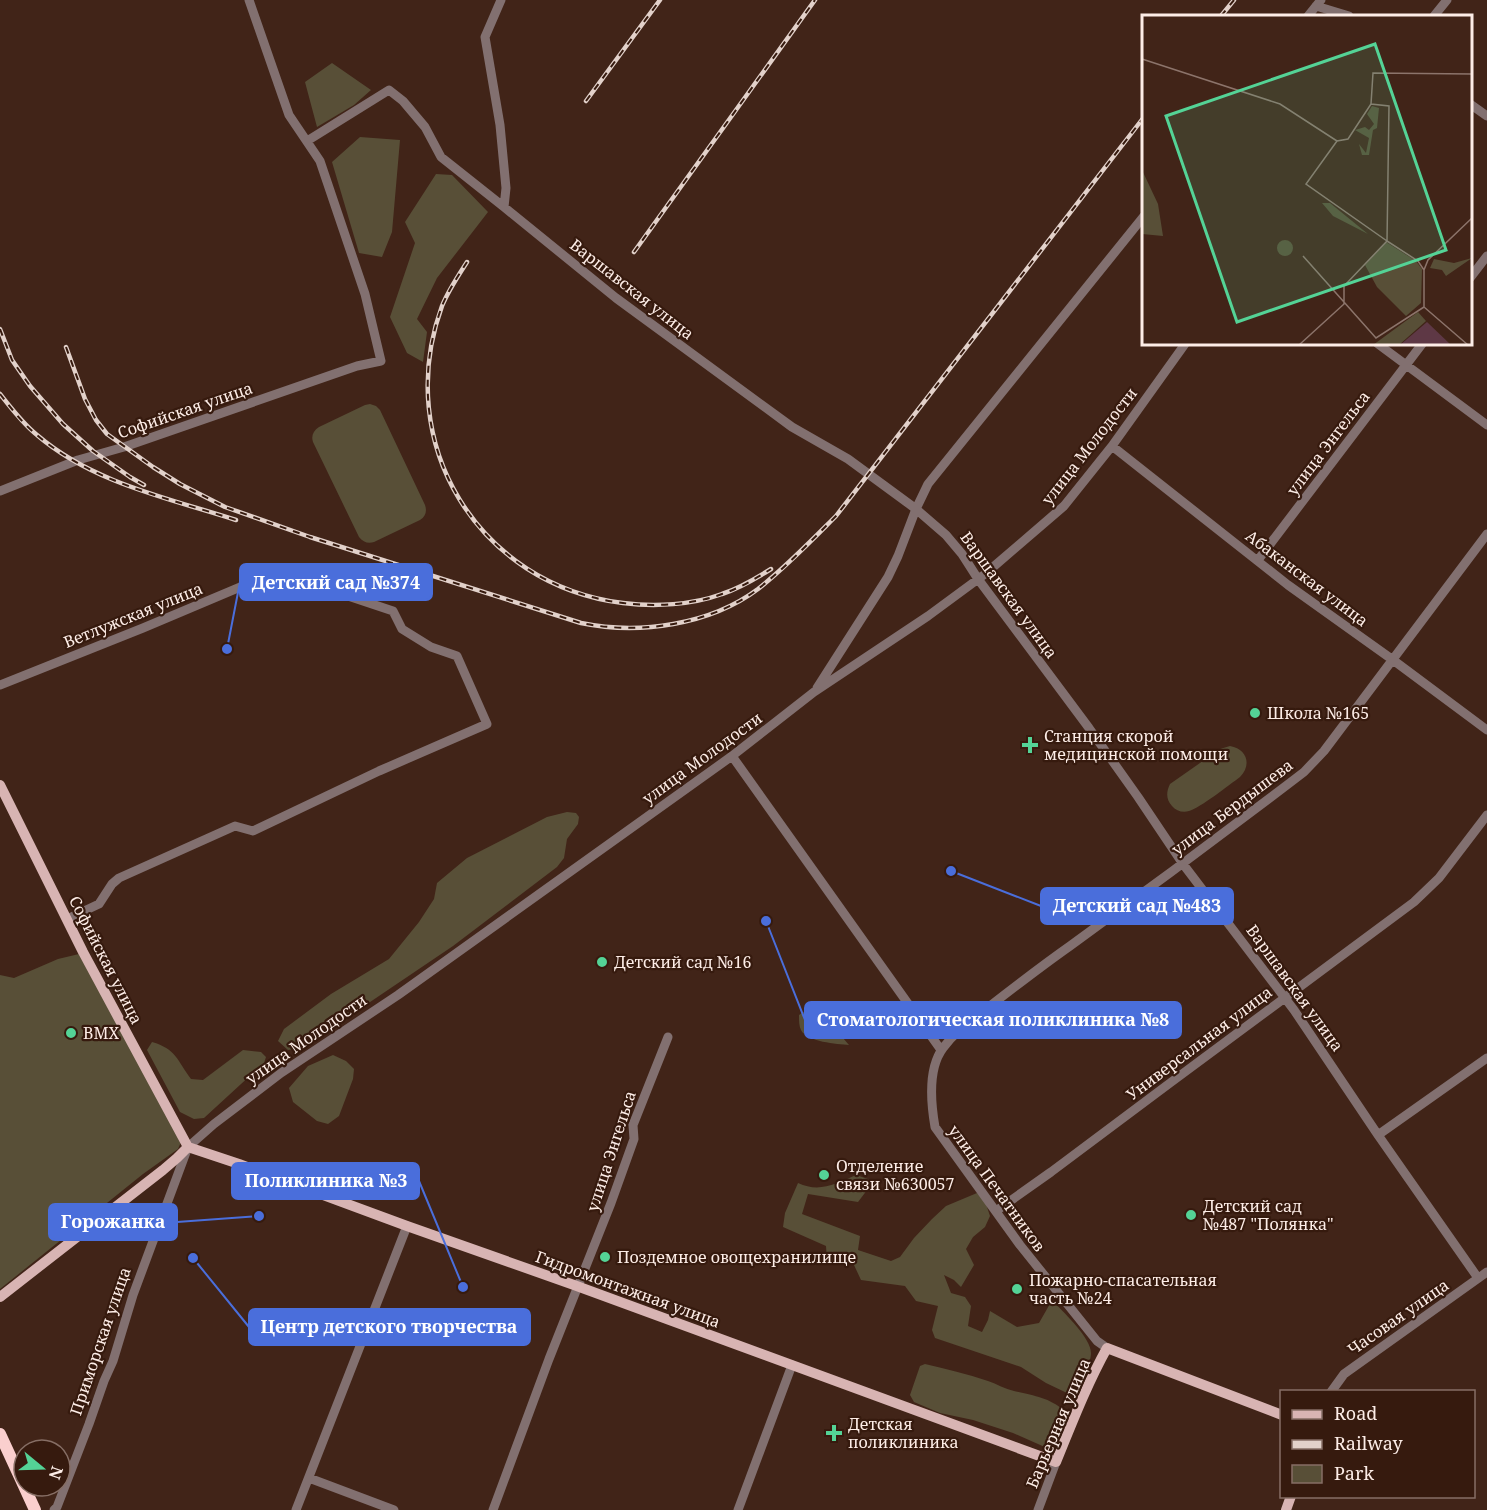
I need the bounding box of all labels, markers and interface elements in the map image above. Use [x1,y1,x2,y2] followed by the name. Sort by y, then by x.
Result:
[1142,15,1472,345] inset map
[565,234,699,344] street label: Варшавская улица
[115,377,255,443] street label: Софийская улица
[1036,383,1142,509] street label: улица Молодости
[1281,386,1375,500] street label: улица Энгельса
[1241,525,1373,631] street label: Абаканская улица
[955,527,1063,663] street label: Варшавская улица
[240,564,432,600] callout: Детский сад №374
[252,570,420,594] text: Детский сад №374
[60,577,206,653] street label: Ветлужская улица
[1267,702,1369,724] place label: Школа №165
[1248,706,1262,720] marker: Школа №165
[638,707,767,809] street label: улица Молодости
[1044,725,1228,765] place label: Станция скорой медицинской помощи
[1021,736,1039,754] marker: Станция скорой медицинской помощи
[1167,754,1297,860] street label: улица Бердышева
[1041,888,1233,924] callout: Детский сад №483
[64,892,148,1028] street label: Софийская улица
[1053,893,1221,917] text: Детский сад №483
[1241,920,1349,1056] street label: Варшавская улица
[614,951,751,973] place label: Детский сад №16
[595,955,609,969] marker: Детский сад №16
[1122,981,1276,1105] street label: Универсальная улица
[241,989,371,1089] street label: улица Молодости
[805,1002,1181,1038] callout: Стоматологическая поликлиника №8
[817,1007,1169,1031] text: Стоматологическая поликлиника №8
[83,1022,119,1044] place label: BMX
[64,1026,78,1040] marker: BMX
[581,1088,641,1214] street label: улица Энгельса
[944,1120,1051,1256] street label: улица Печатников
[836,1155,955,1195] place label: Отделение связи №630057
[232,1163,419,1199] callout: Поликлиника №3
[245,1168,408,1192] text: Поликлиника №3
[817,1168,831,1182] marker: Отделение связи №630057
[1203,1195,1334,1235] place label: Детский сад №487 "Полянка"
[49,1204,177,1240] callout: Горожанка
[1184,1208,1198,1222] marker: Детский сад №487 "Полянка"
[61,1209,166,1233] text: Горожанка
[533,1245,723,1333] street label: Гидромонтажная улица
[617,1246,856,1268] place label: Поздемное овощехранилище
[598,1250,612,1264] marker: Поздемное овощехранилище
[64,1264,136,1418] street label: Приморская улица
[1029,1269,1217,1309] place label: Пожарно-спасательная часть №24
[1343,1274,1453,1360] street label: Часовая улица
[1010,1282,1024,1296] marker: Пожарно-спасательная часть №24
[249,1309,530,1345] callout: Центр детского творчества
[260,1314,518,1338] text: Центр детского творчества
[1021,1355,1095,1491] street label: Барьерная улица
[1280,1390,1475,1498] legend
[1334,1401,1377,1425] text: Road
[848,1413,959,1453] place label: Детская поликлиника
[825,1424,843,1442] marker: Детская поликлиника
[1334,1431,1404,1455] text: Railway
[12,1438,72,1498] north arrow
[1334,1461,1374,1485] text: Park
[44,1463,69,1483] text: N

